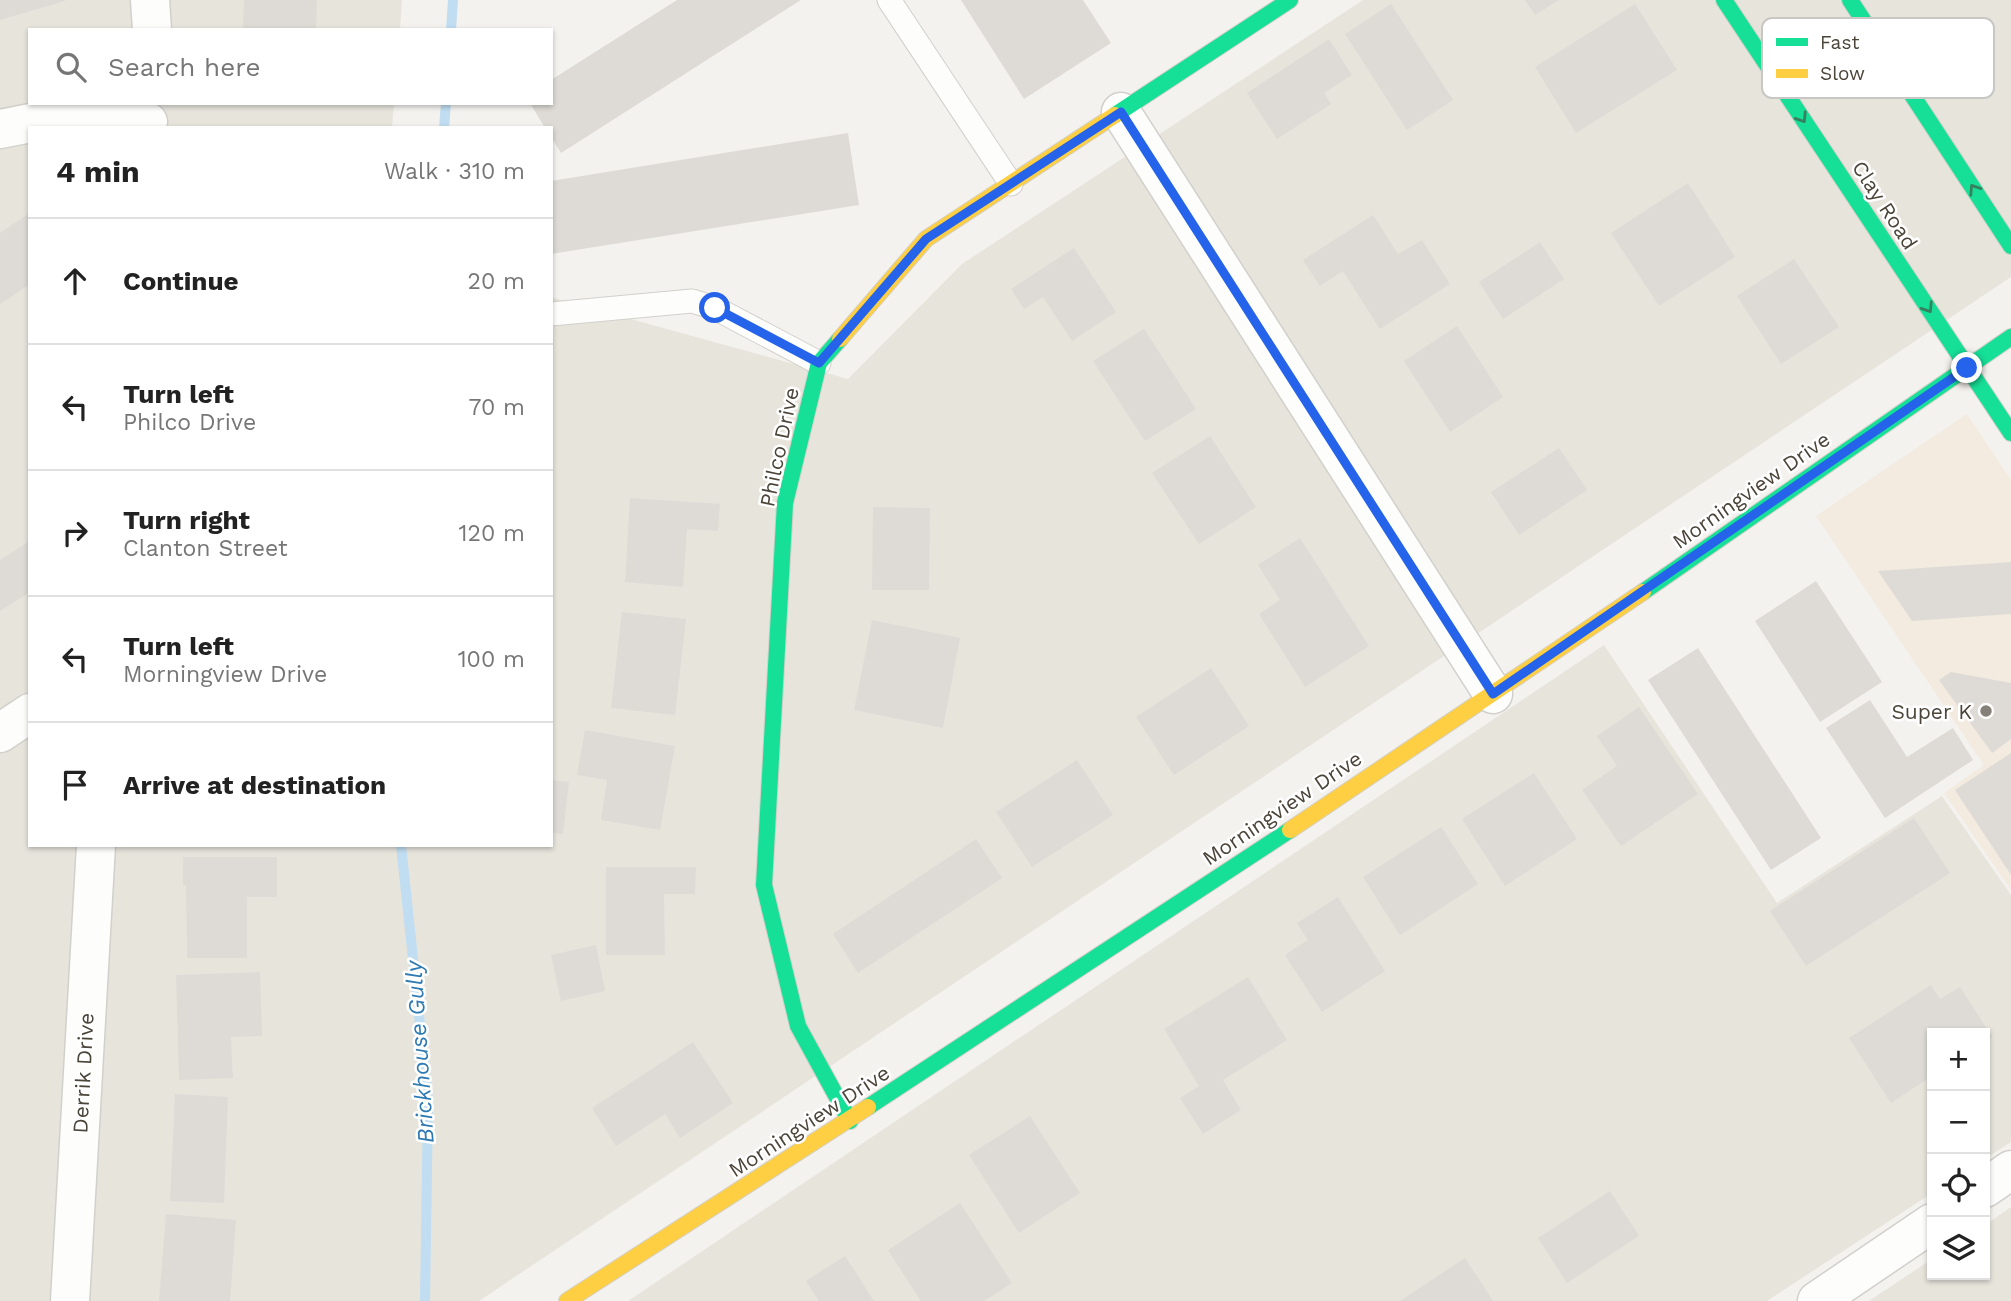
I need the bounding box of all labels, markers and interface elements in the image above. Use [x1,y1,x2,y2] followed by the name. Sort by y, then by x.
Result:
[1762,18,1994,98] legend
[28,28,553,105] search box
[1820,31,1859,54] text: Fast
[52,48,90,86] icon: search
[108,52,260,82] text: Search here
[1820,62,1865,85] text: Slow
[1794,111,1807,124] one-way arrow
[56,154,140,189] text: 4 min
[1847,156,1923,254] street label: Clay Road
[384,158,525,185] text: Walk · 310 m
[1969,184,1982,197] one-way arrow
[56,262,94,300] icon: ahead
[123,266,239,296] text: Continue
[468,268,525,295] text: 20 m
[699,292,730,323] route start
[1919,300,1932,313] one-way arrow
[1951,352,1982,383] route end
[123,379,234,409] text: Turn left
[754,385,804,509] street label: Philco Drive
[56,388,94,426] icon: left
[468,394,525,421] text: 70 m
[123,409,256,436] text: Philco Drive
[1667,426,1835,554] street label: Morningview Drive
[123,505,250,535] text: Turn right
[56,514,94,552] icon: right
[459,520,525,547] text: 120 m
[123,535,288,562] text: Clanton Street
[123,631,234,661] text: Turn left
[56,640,94,678] icon: left
[458,646,525,673] text: 100 m
[123,661,327,688] text: Morningview Drive
[1891,699,1972,724] place label: Super K
[1978,703,1994,719] marker: Super K
[1198,745,1366,871] street label: Morningview Drive
[56,766,94,804] icon: arrive
[123,770,386,800] text: Arrive at destination
[400,958,440,1144] water label: Brickhouse Gully
[67,1012,99,1134] street label: Derrik Drive
[1927,1028,1990,1280] map controls
[1927,1028,1990,1091] button: +
[724,1060,894,1182] street label: Morningview Drive
[1927,1091,1990,1154] button: −
[1927,1154,1990,1217] button: locate
[1927,1217,1990,1280] button: layers

